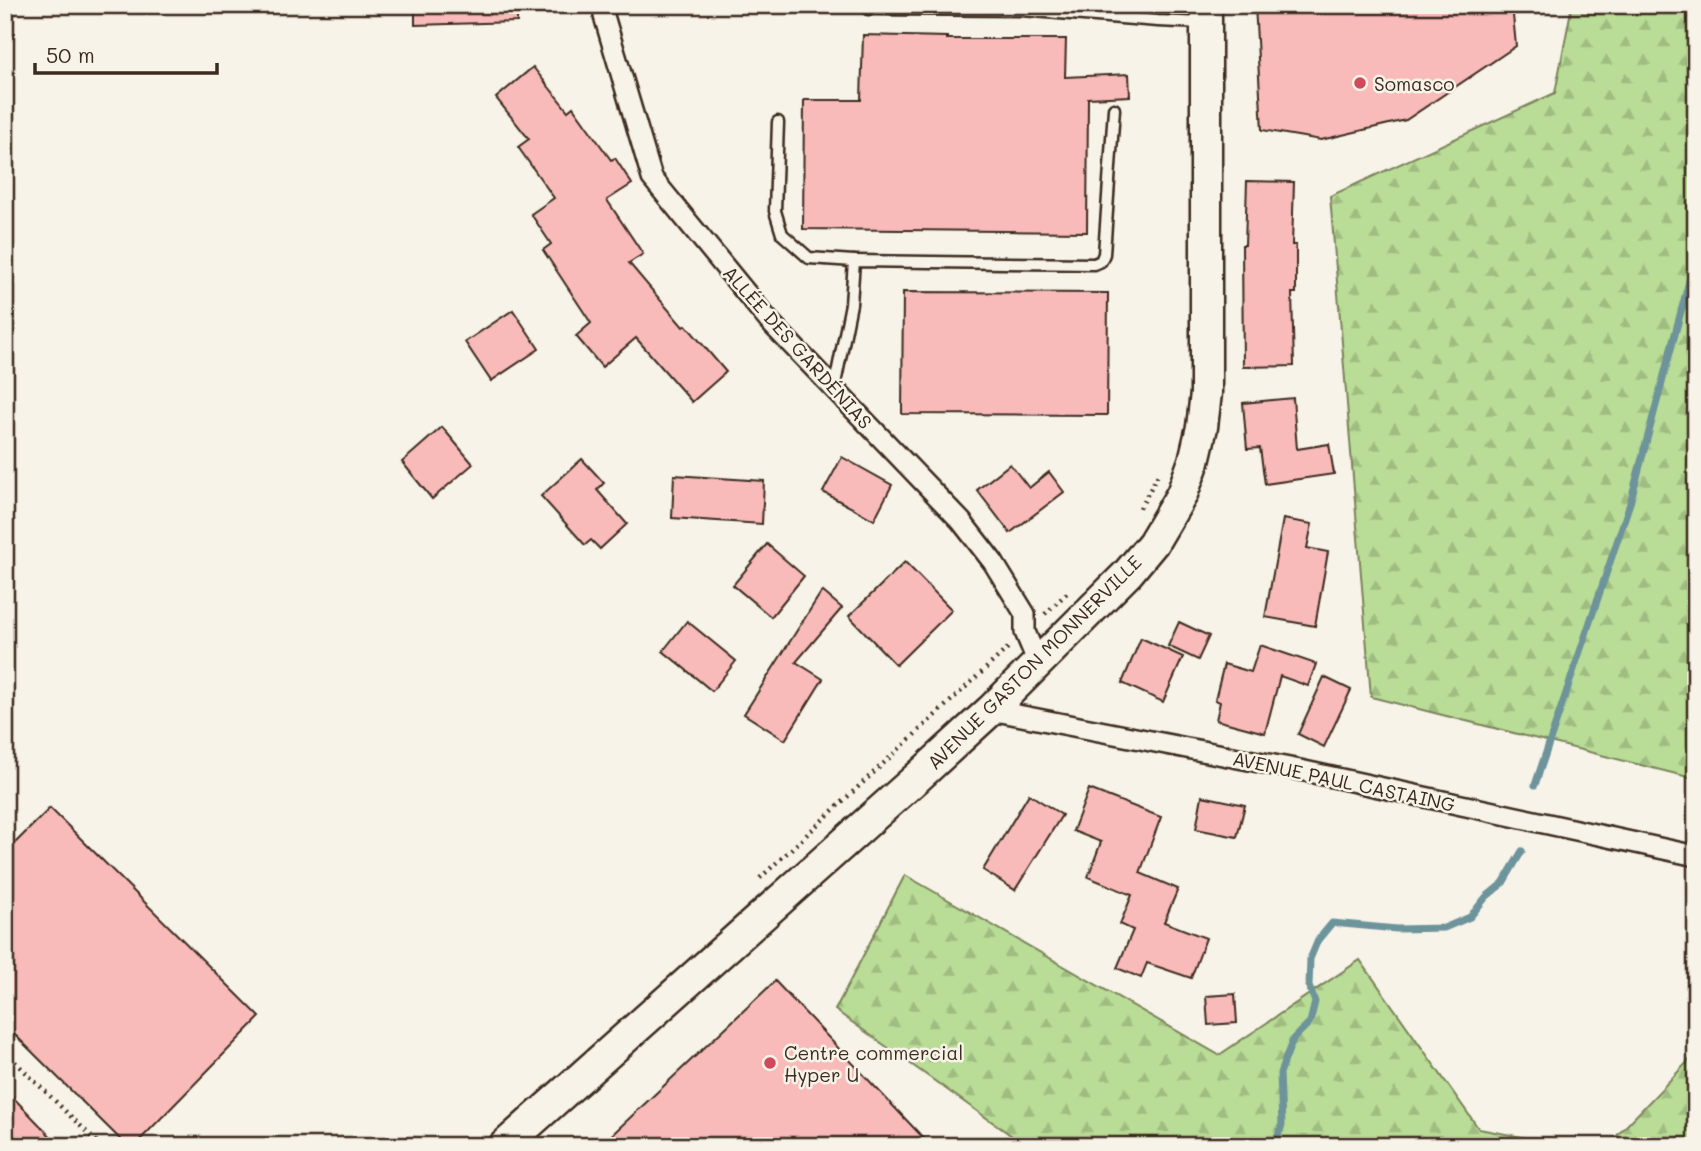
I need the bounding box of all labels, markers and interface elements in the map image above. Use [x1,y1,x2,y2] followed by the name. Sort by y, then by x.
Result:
[35,32,217,76] scale bar
[46,41,95,68] text: 50 m
[1374,71,1455,96] place label: Somasco
[1352,75,1368,91] marker: Somasco
[718,260,878,434] street label: ALLÉE DES GARDÉNIAS
[921,549,1147,775] street label: AVENUE GASTON MONNERVILLE
[1231,745,1457,817] street label: AVENUE PAUL CASTAING
[784,1040,963,1087] place label: Centre commercial Hyper U
[762,1055,778,1071] marker: Centre commercial Hyper U

